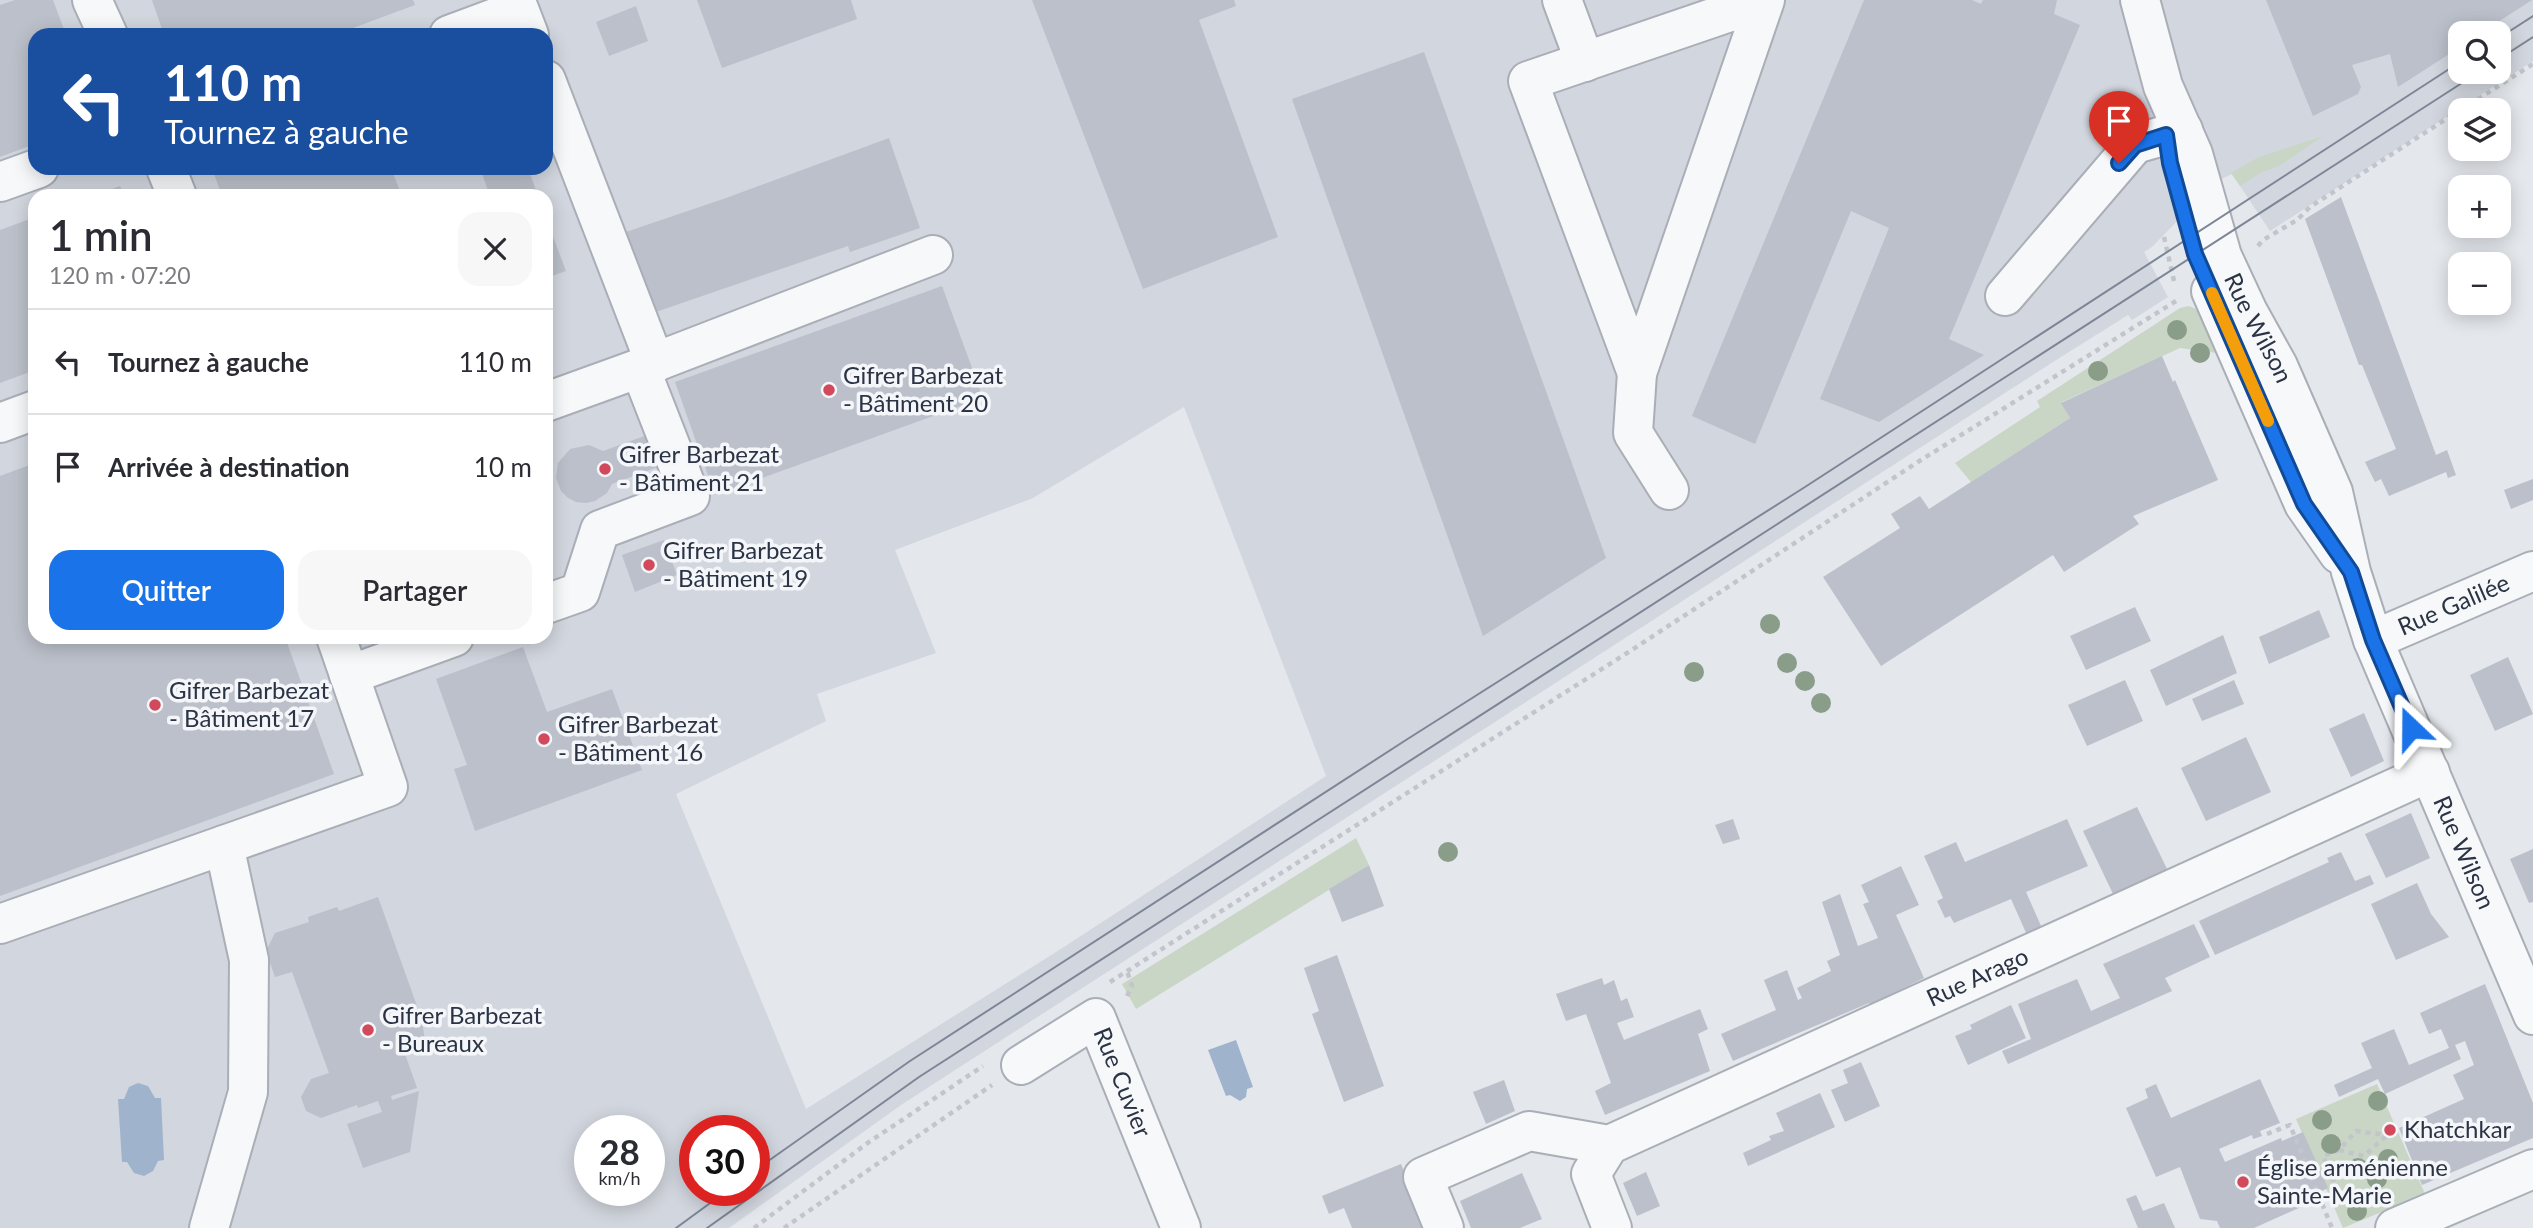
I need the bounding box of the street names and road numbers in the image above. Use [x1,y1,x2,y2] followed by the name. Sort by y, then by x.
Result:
[2219,268,2300,387] street label: Rue Wilson
[2393,567,2513,641] street label: Rue Galilée
[2428,791,2502,913] street label: Rue Wilson
[1922,940,2032,1012] street label: Rue Arago
[1088,1023,1159,1141] street label: Rue Cuvier

